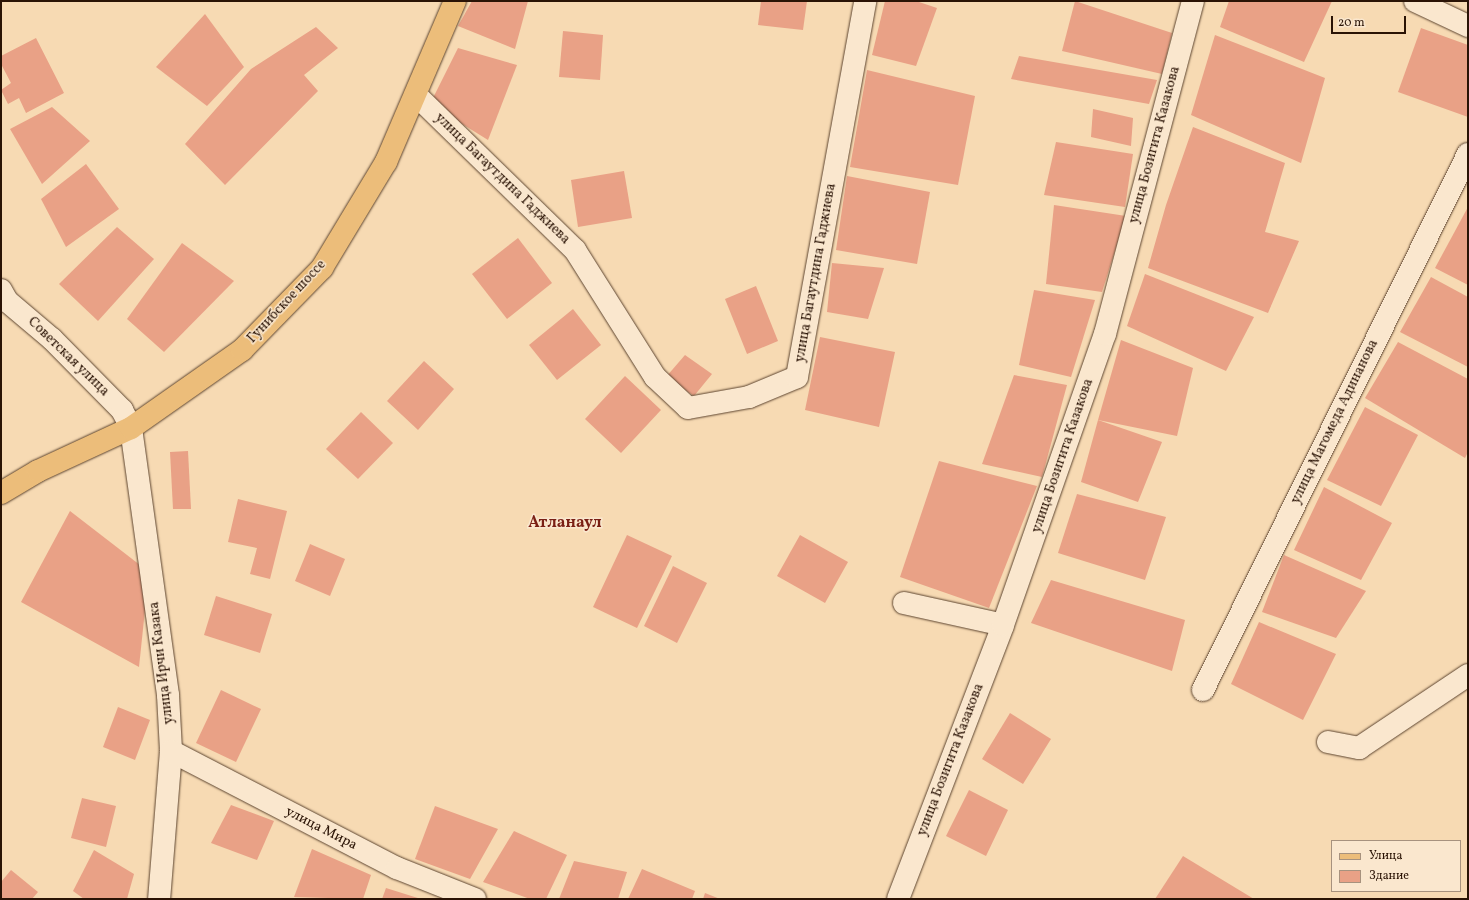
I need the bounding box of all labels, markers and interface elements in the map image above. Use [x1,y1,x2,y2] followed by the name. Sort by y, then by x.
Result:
[1333,8,1408,34] scale bar
[1338,15,1365,31] text: 20 m
[1126,65,1184,225] street label: улица Бозигита Казакова
[431,110,573,248] street label: улица Багаутдина Гаджиева
[792,182,840,364] street label: улица Багаутдина Гаджиева
[244,257,330,347] street label: Гунибское шоссе
[24,314,112,400] street label: Советская улица
[1288,337,1382,507] street label: улица Магомеда Адинанова
[1029,377,1097,535] street label: улица Бозигита Казакова
[528,513,602,533] district label: Атланаул
[146,601,178,725] street label: улица Ирчи Казака
[914,681,988,839] street label: улица Бозигита Казакова
[282,804,360,854] street label: улица Мира
[1331,840,1461,892] legend
[1369,848,1402,864] text: Улица
[1369,868,1409,884] text: Здание

